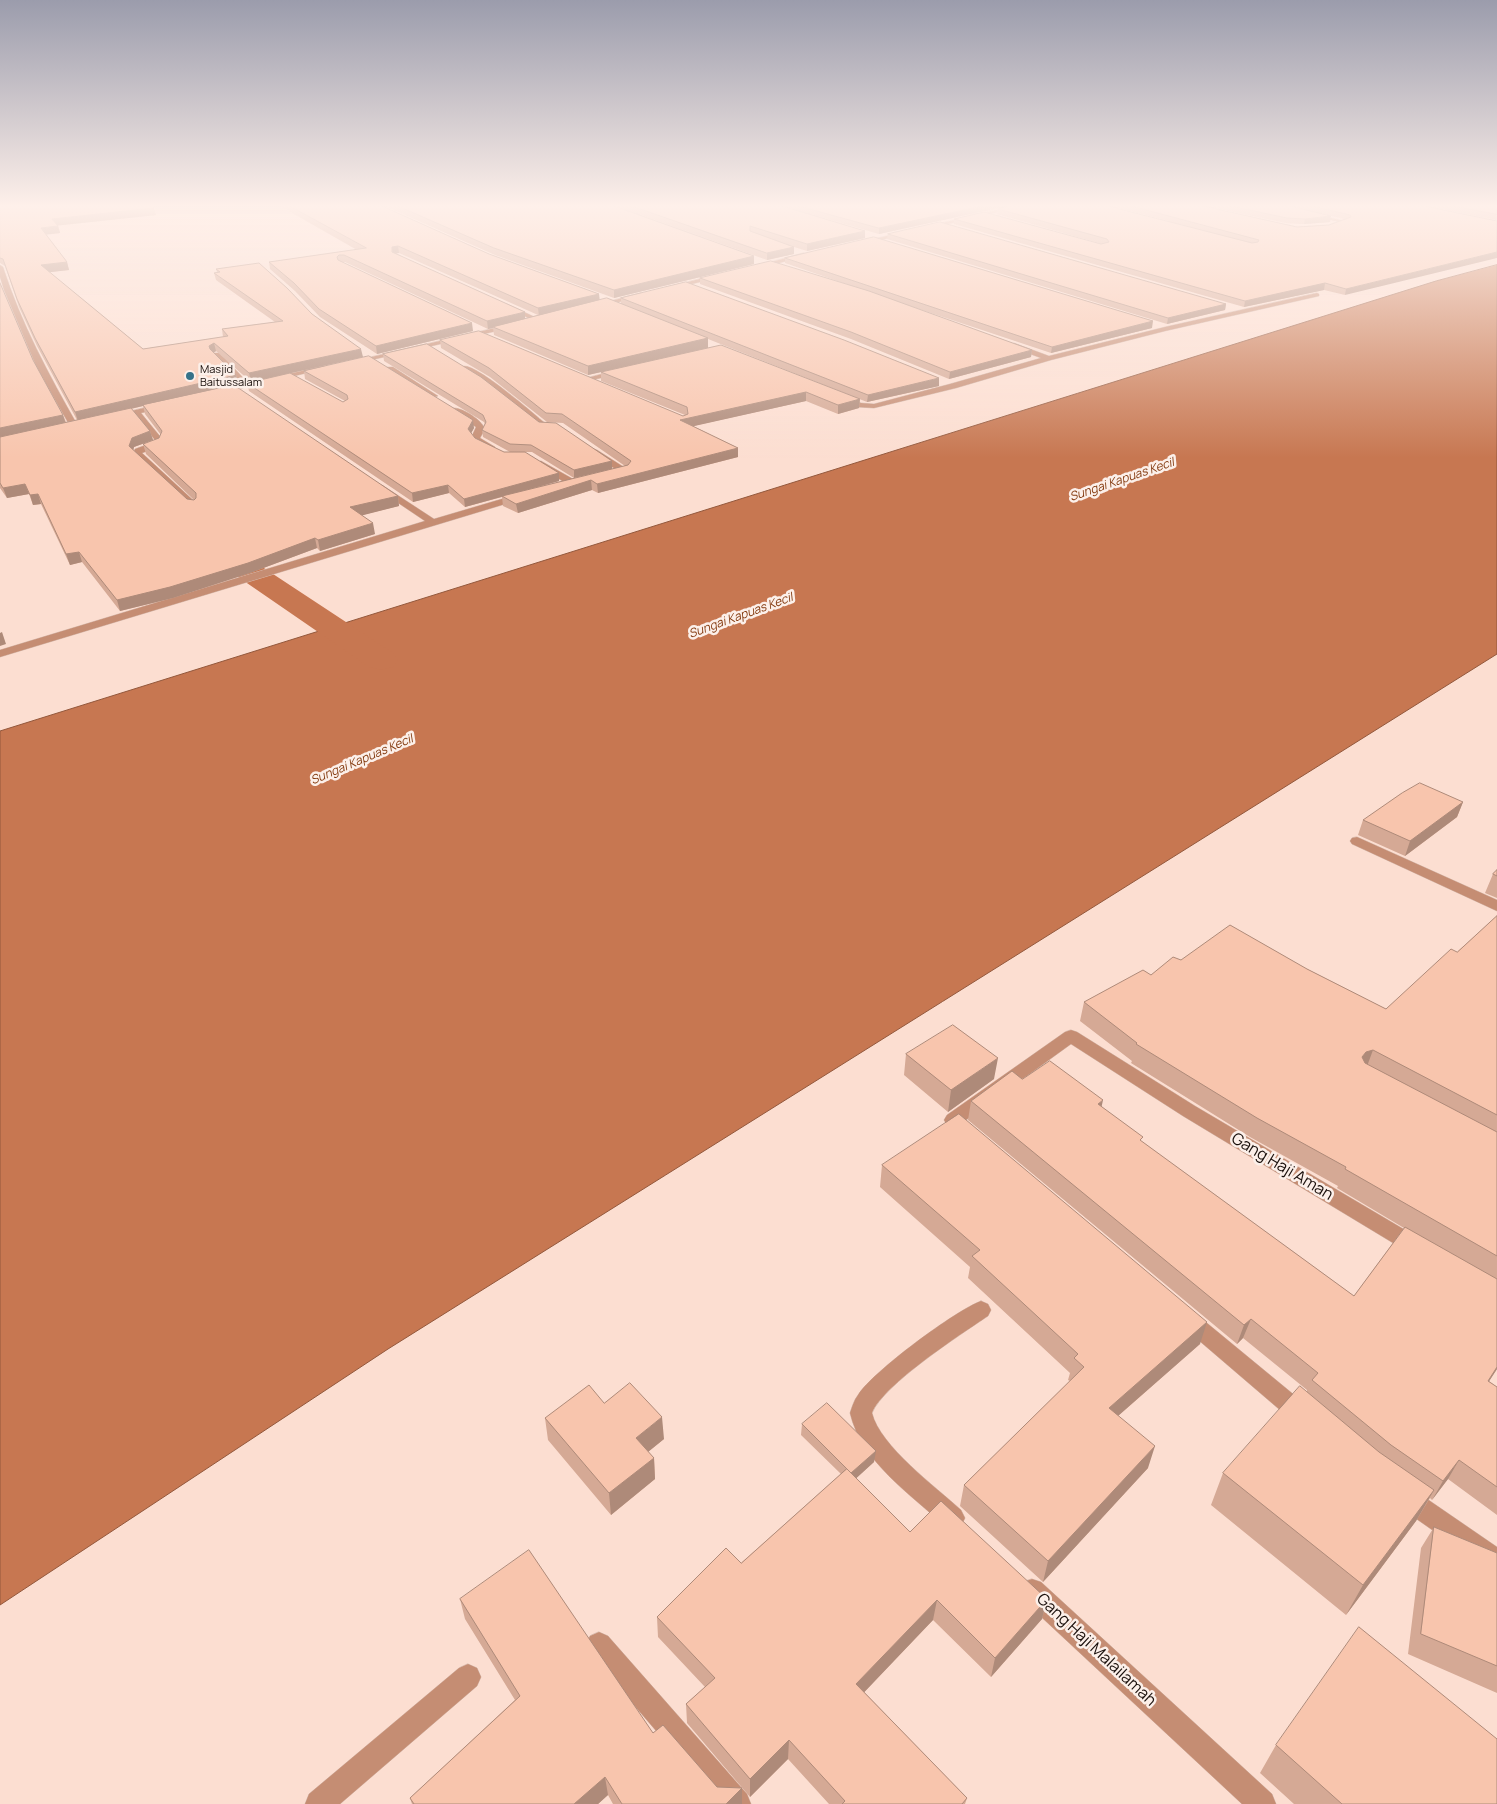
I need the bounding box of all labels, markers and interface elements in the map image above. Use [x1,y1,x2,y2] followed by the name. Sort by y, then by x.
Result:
[200,363,262,389] place label: Masjid Baitussalam
[184,370,196,382] marker: Masjid Baitussalam
[1068,455,1176,505] water label: Sungai Kapuas Kecil
[687,590,795,642] water label: Sungai Kapuas Kecil
[309,732,415,788] water label: Sungai Kapuas Kecil
[1228,1129,1336,1205] street label: Gang Haji Aman
[1032,1590,1160,1710] street label: Gang Haji Malailamah

